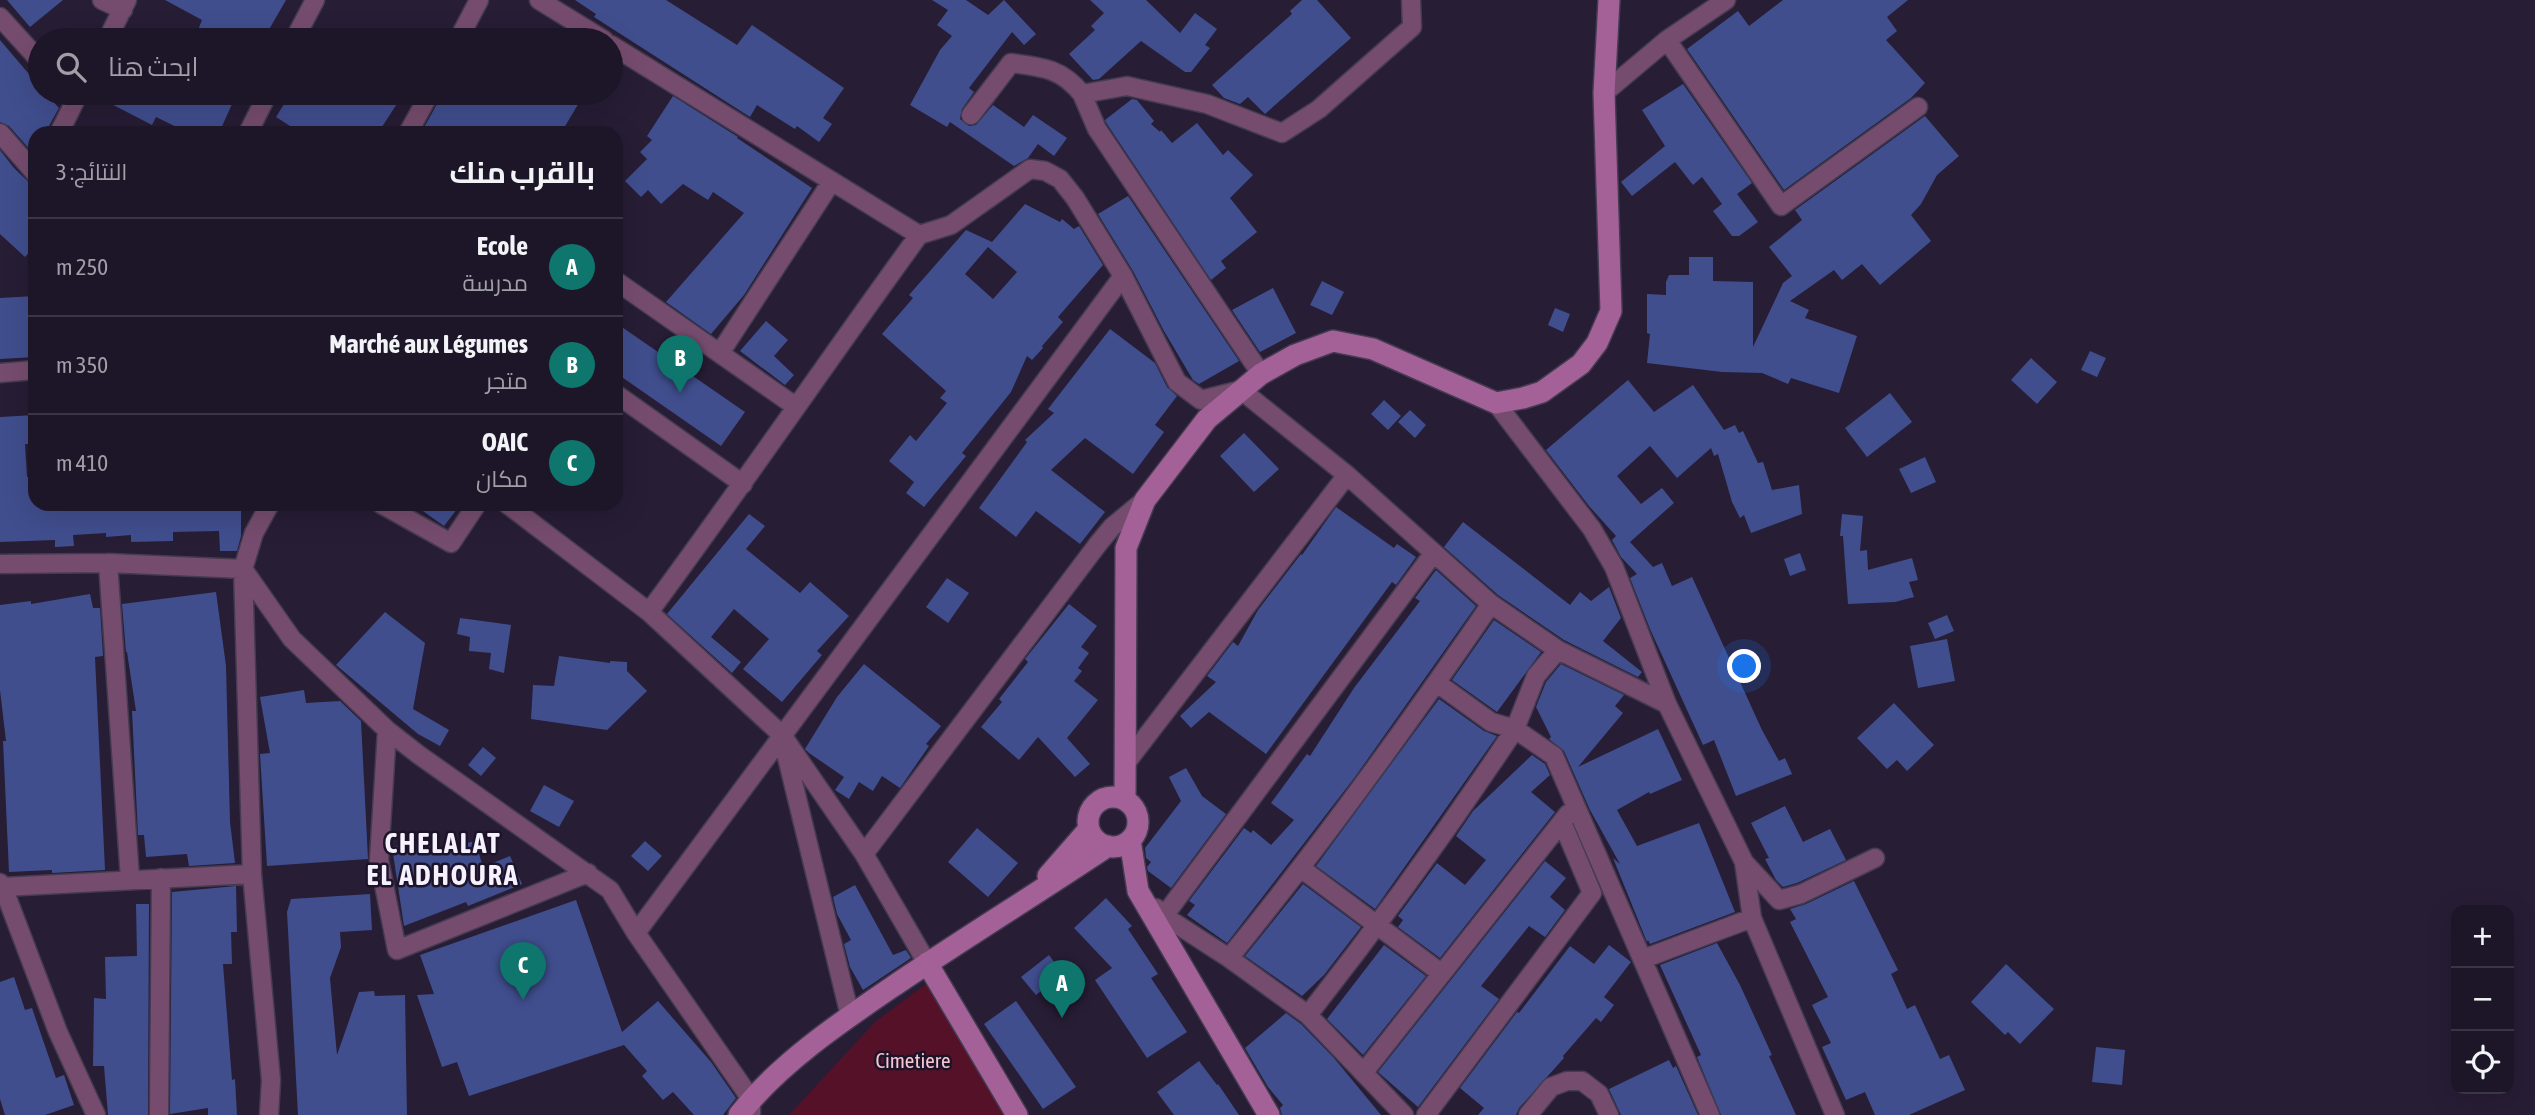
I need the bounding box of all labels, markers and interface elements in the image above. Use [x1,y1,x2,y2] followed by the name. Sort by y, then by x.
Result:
[28,28,623,105] search box
[52,48,90,86] icon: search
[108,52,198,82] text: ابحث هنا
[449,155,595,189] text: بالقرب منك
[56,159,127,185] text: النتائج: 3
[477,231,528,261] text: Ecole
[56,254,108,280] text: 250 m
[566,254,578,280] text: A
[463,270,528,296] text: مدرسة
[329,329,528,359] text: Marché aux Légumes
[657,335,703,393] pin: B
[56,352,108,378] text: 350 m
[567,352,577,378] text: B
[486,368,528,394] text: متجر
[482,427,528,457] text: OAIC
[56,450,108,476] text: 410 m
[567,450,577,476] text: C
[476,466,528,492] text: مكان
[1727,649,1761,683] your location
[367,827,519,891] district label: CHELALAT EL ADHOURA
[2451,905,2514,1094] map controls
[2451,905,2514,968] button: +
[500,942,546,1000] pin: C
[1039,960,1085,1018] pin: A
[2451,968,2514,1031] button: −
[2451,1031,2514,1094] button: locate
[875,1048,951,1072] park label: Cimetiere

